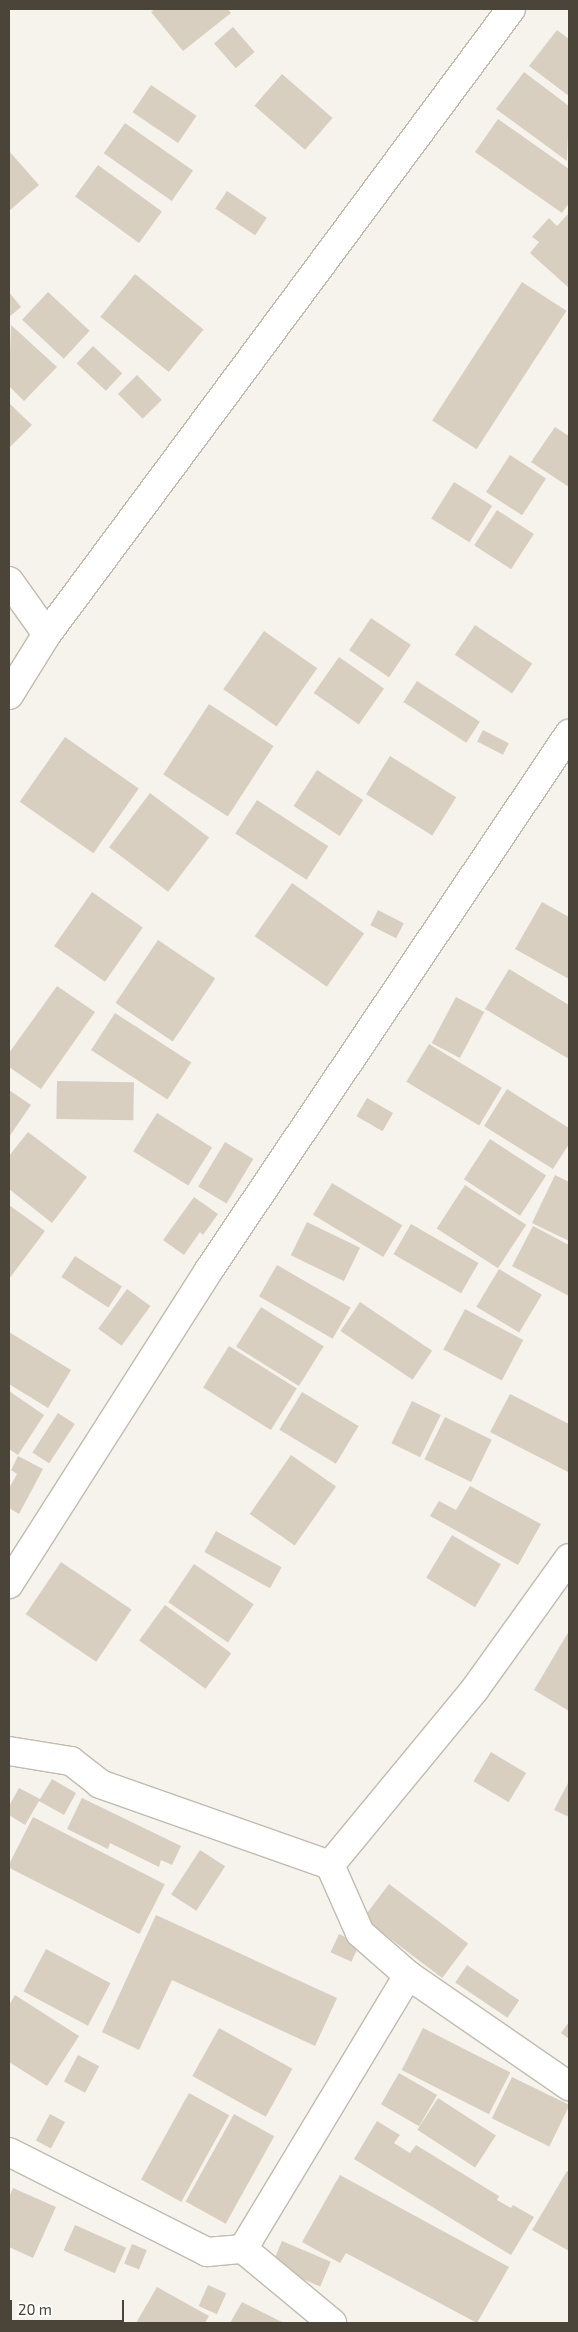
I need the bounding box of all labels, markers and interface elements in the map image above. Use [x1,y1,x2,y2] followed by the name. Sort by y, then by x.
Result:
[12,2290,126,2322] scale bar
[18,2300,52,2318] text: 20 m

